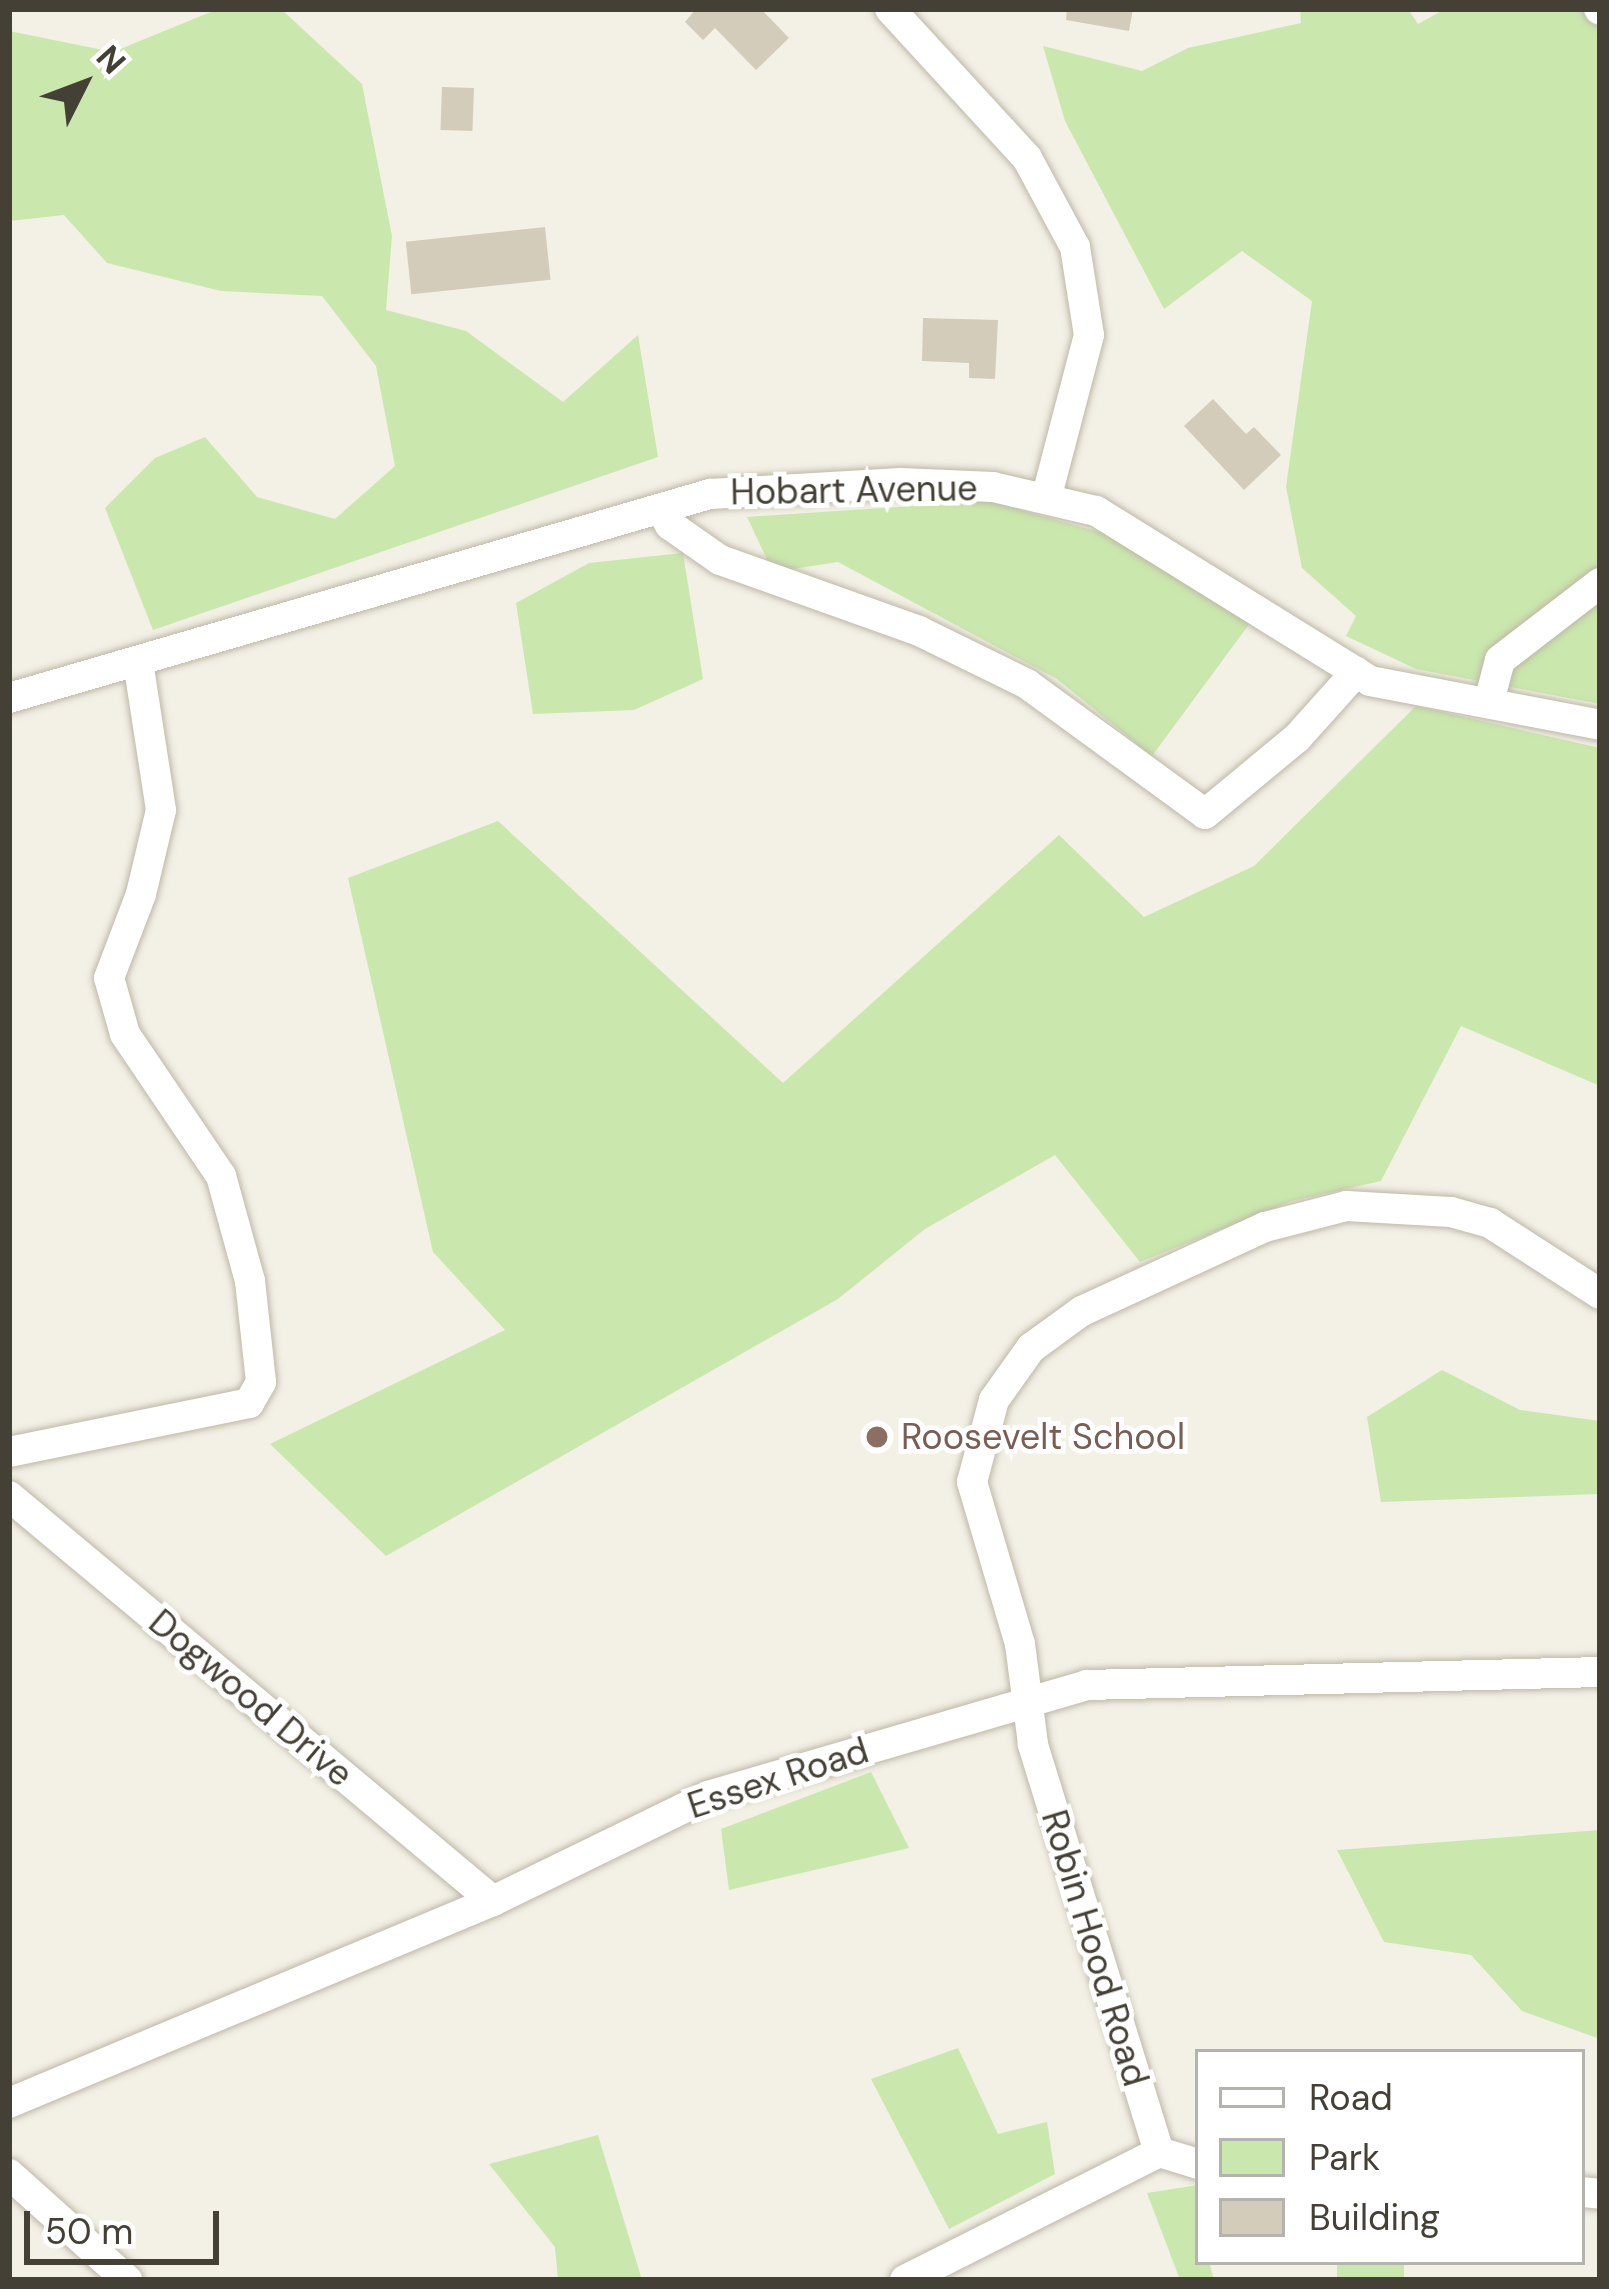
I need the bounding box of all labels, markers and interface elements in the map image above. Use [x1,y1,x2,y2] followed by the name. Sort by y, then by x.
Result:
[24,24,144,144] north arrow
[87,36,135,83] text: N
[730,466,978,514] street label: Hobart Avenue
[901,1415,1185,1459] place label: Roosevelt School
[864,1424,890,1450] marker: Roosevelt School
[140,1600,362,1796] street label: Dogwood Drive
[682,1729,874,1827] street label: Essex Road
[1033,1805,1157,2091] street label: Robin Hood Road
[1195,2049,1585,2265] legend
[1309,2074,1393,2121] text: Road
[1309,2134,1380,2181] text: Park
[30,2187,225,2261] scale bar
[1309,2194,1440,2241] text: Building
[45,2208,133,2255] text: 50 m

